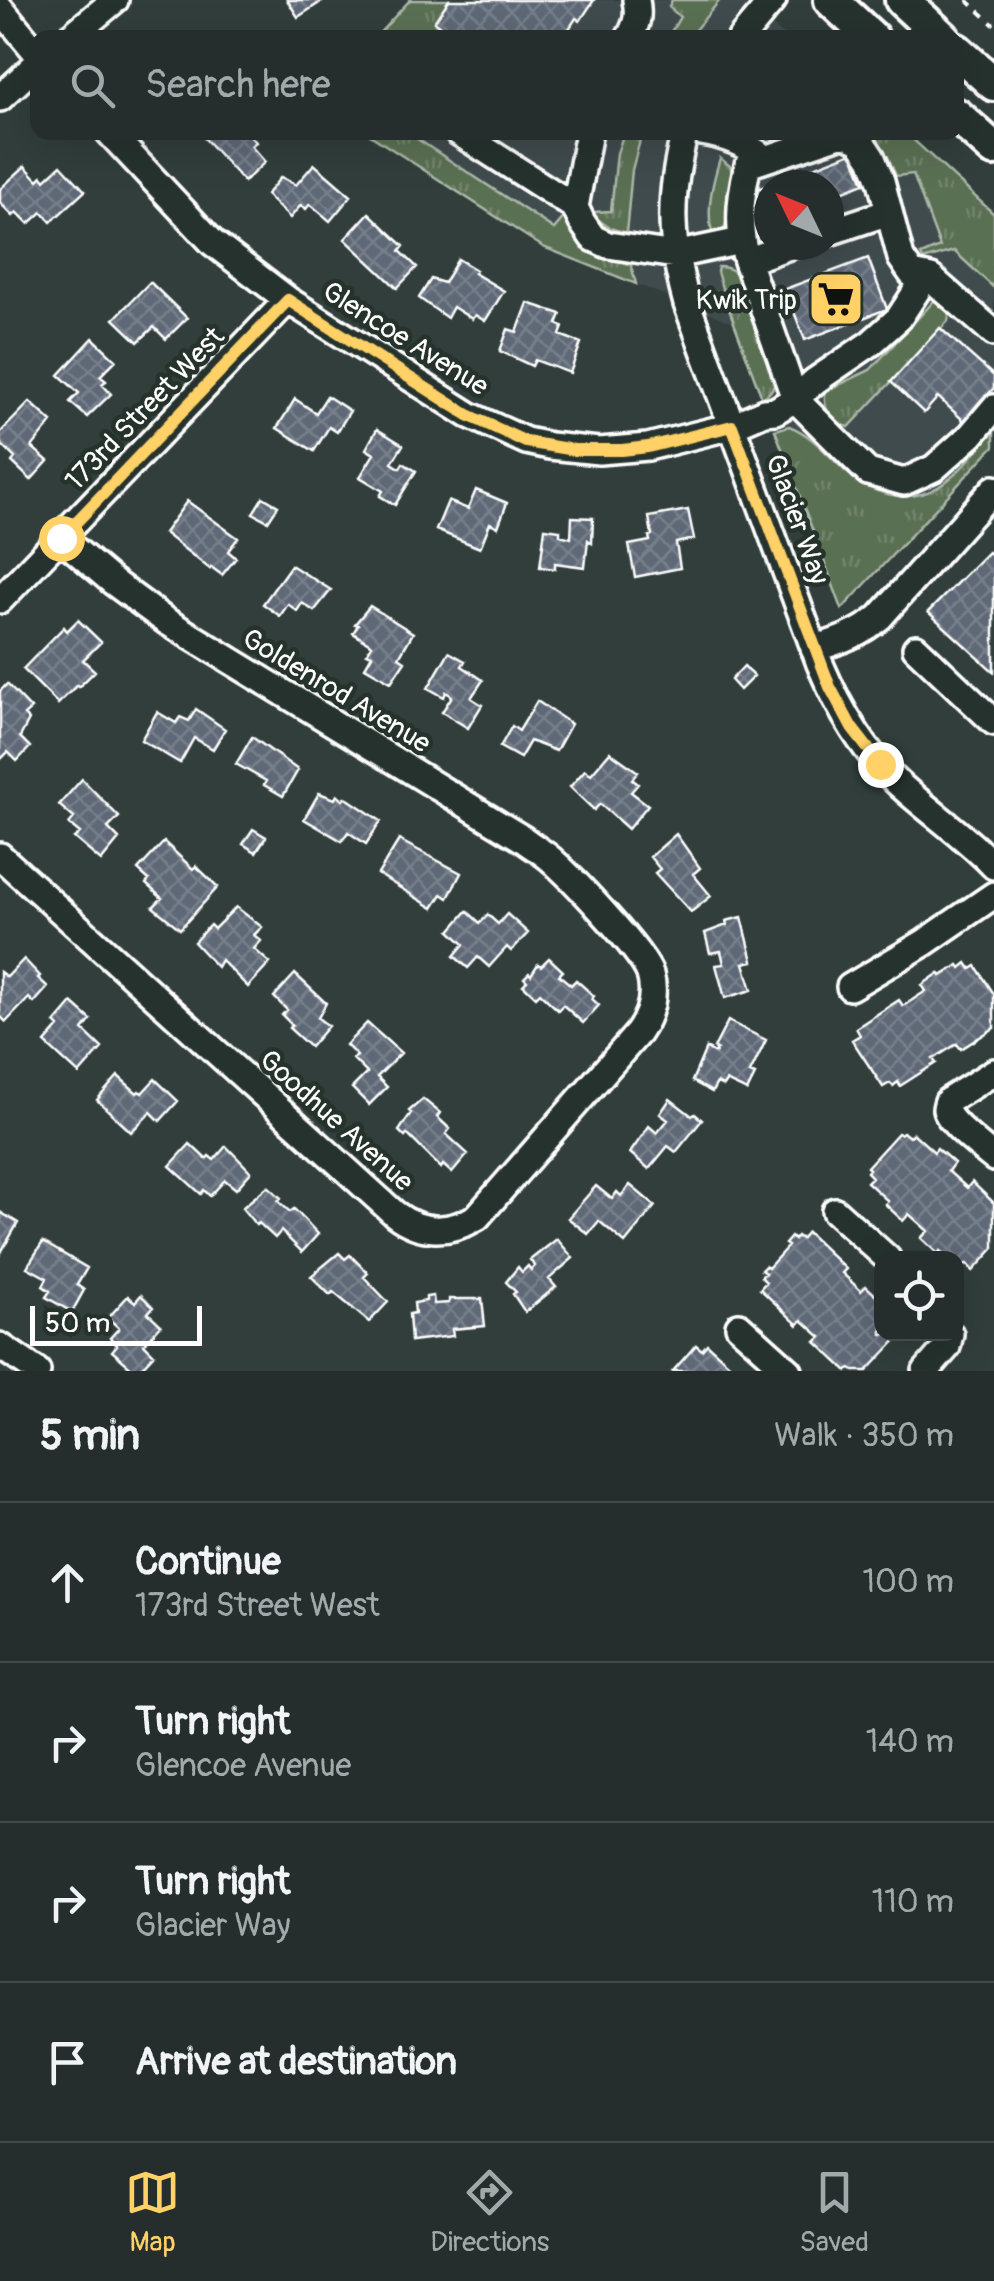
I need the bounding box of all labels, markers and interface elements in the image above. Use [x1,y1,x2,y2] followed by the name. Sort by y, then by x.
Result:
[30,30,964,140] search box
[65,58,120,113] icon: search
[145,61,331,109] text: Search here
[754,170,844,260] north arrow
[806,269,866,329] supermarket icon: Kwik Trip
[316,274,495,404] street label: Glencoe Avenue
[696,283,797,318] place label: Kwik Trip
[58,319,233,498] street label: 173rd Street West
[757,450,836,589] street label: Glacier Way
[39,516,85,562] route start
[236,621,437,761] street label: Goldenrod Avenue
[858,742,904,788] route end
[252,1043,421,1200] street label: Goodhue Avenue
[874,1251,964,1341] map controls
[874,1251,964,1341] button: locate
[30,1301,202,1346] scale bar
[45,1306,110,1341] text: 50 m
[40,1410,140,1462] text: 5 min
[774,1416,954,1456] text: Walk · 350 m
[135,1538,281,1586] text: Continue
[40,1555,95,1610] icon: ahead
[862,1562,954,1602] text: 100 m
[135,1586,380,1626] text: 173rd Street West
[135,1698,290,1746] text: Turn right
[40,1715,95,1770] icon: right
[866,1722,954,1762] text: 140 m
[135,1746,351,1786] text: Glencoe Avenue
[135,1858,290,1906] text: Turn right
[40,1875,95,1930] icon: right
[872,1882,954,1922] text: 110 m
[135,1906,290,1946] text: Glacier Way
[40,2035,95,2090] icon: arrive
[135,2038,457,2086] text: Arrive at destination
[125,2165,180,2260] tab: Map
[430,2165,549,2260] tab: Directions
[799,2165,869,2260] tab: Saved

